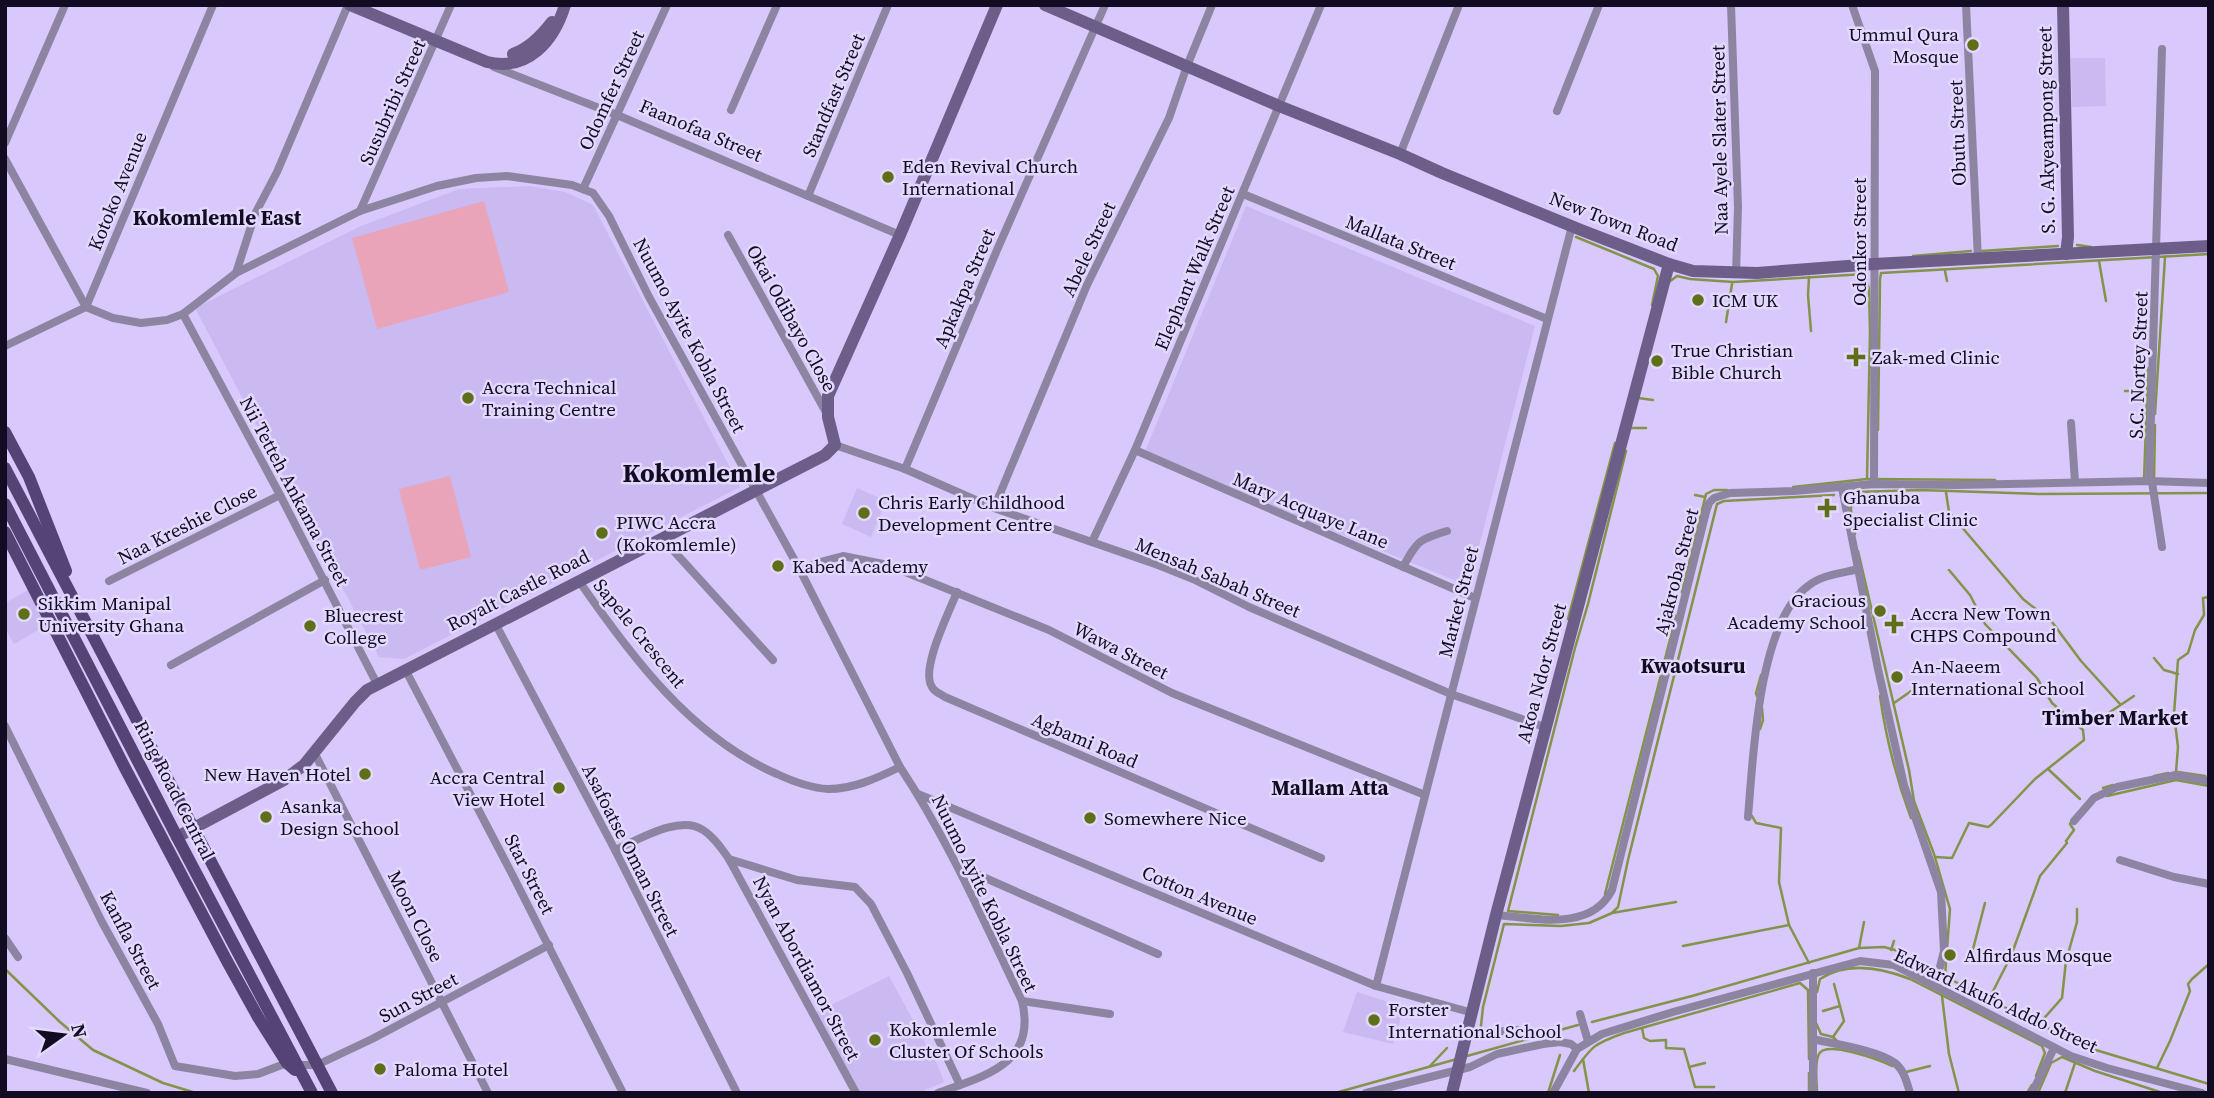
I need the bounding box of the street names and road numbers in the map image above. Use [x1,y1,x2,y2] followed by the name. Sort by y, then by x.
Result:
[572,25,650,154] street label: Odomfer Street
[2031,25,2061,234] street label: S. G. Akyeampong Street
[795,28,871,161] street label: Standfast Street
[353,34,432,169] street label: Susubribi Street
[1704,44,1734,235] street label: Naa Ayele Slater Street
[1942,79,1972,186] street label: Obutu Street
[636,92,767,168] street label: Faanofaa Street
[81,128,153,254] street label: Kotoko Avenue
[1846,177,1872,306] street label: Odonkor Street
[1148,181,1241,354] street label: Elephant Walk Street
[1546,185,1682,258] street label: New Town Road
[1055,197,1122,301] street label: Abele Street
[1342,208,1461,276] street label: Mallata Street
[927,223,1001,352] street label: Apkakpa Street
[628,233,753,438] street label: Nuumo Ayite Kobla Street
[741,240,843,396] street label: Okai Odibayo Close
[2122,290,2154,439] street label: S.C. Nortey Street
[234,392,357,591] street label: Nii Tetteh Ankama Street
[1229,465,1393,555] street label: Mary Acquaye Lane
[113,478,261,570] street label: Naa Kreshie Close
[1648,505,1705,638] street label: Ajakroba Street
[1132,531,1305,624] street label: Mensah Sabah Street
[442,543,594,637] street label: Royalt Castle Road
[1432,543,1485,660] street label: Market Street
[588,573,693,694] street label: Sapele Crescent
[1510,599,1572,746] street label: Akoa Ndor Street
[1069,615,1174,685] street label: Wawa Street
[1028,706,1142,774] street label: Agbami Road
[129,716,222,865] street label: Ring Road Central
[576,759,686,942] street label: Asafoatse Oman Street
[926,790,1045,997] street label: Nuumo Ayite Kobla Street
[499,829,562,919] street label: Star Street
[1138,859,1262,931] street label: Cotton Avenue
[382,866,450,966] street label: Moon Close
[747,871,867,1066] street label: Nyan Abordiamor Street
[94,886,168,995] street label: Kanfla Street
[1890,941,2103,1059] street label: Edward Akufo Addo Street
[374,965,463,1029] street label: Sun Street

